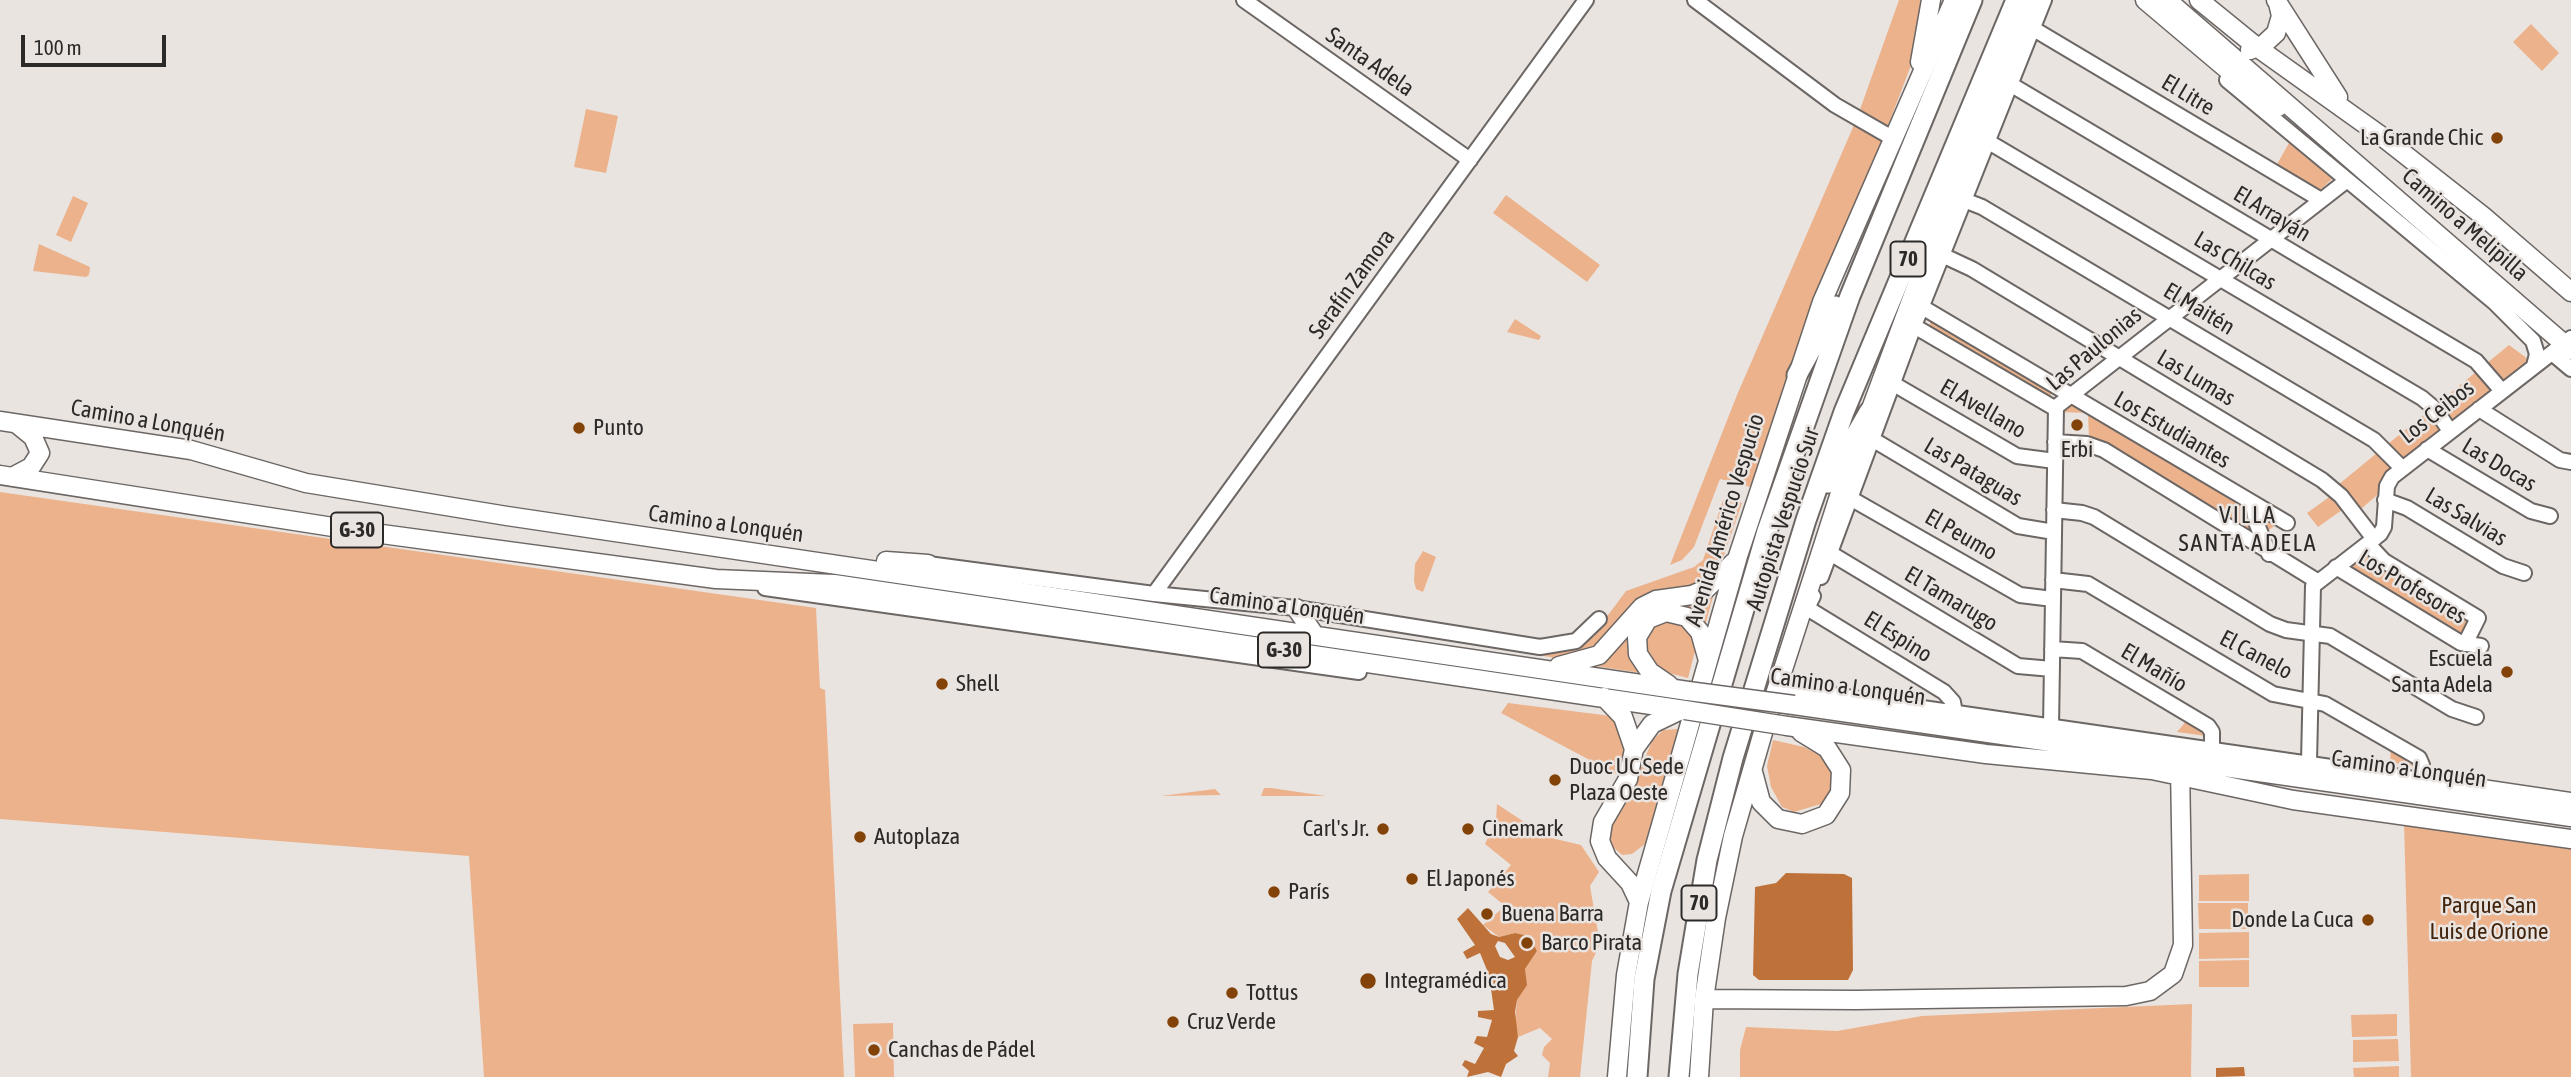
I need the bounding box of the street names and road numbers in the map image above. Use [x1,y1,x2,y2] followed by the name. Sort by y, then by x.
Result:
[1321,22,1419,102] street label: Santa Adela
[2156,68,2220,122] street label: El Litre
[2396,163,2534,287] street label: Camino a Melipilla
[2228,180,2316,248] street label: El Arrayán
[1303,224,1401,344] street label: Serafín Zamora
[2189,226,2281,296] street label: Las Chilcas
[1890,242,1926,276] road number: 70
[2158,277,2240,341] street label: El Maitén
[2041,301,2147,397] street label: Las Paulonias
[2152,344,2240,412] street label: Las Lumas
[1935,373,2031,445] street label: El Avellano
[2394,374,2480,450] street label: Los Ceibos
[2109,386,2235,474] street label: Los Estudiantes
[69,394,227,448] street label: Camino a Lonquén
[1680,410,1770,630] street label: Avenida Américo Vespucio
[1740,424,1826,614] street label: Autopista Vespucio Sur
[1919,432,2027,512] street label: Las Pataguas
[2457,432,2541,498] street label: Las Docas
[2420,482,2512,552] street label: Las Salvias
[647,499,805,549] street label: Camino a Lonquén
[1920,503,2002,567] street label: El Peumo
[331,512,383,548] road number: G-30
[2353,544,2471,630] street label: Los Profesores
[1899,560,2003,638] street label: El Tamarugo
[1208,581,1366,631] street label: Camino a Lonquén
[1859,605,1937,669] street label: El Espino
[2215,624,2297,686] street label: El Canelo
[1258,632,1310,668] road number: G-30
[2116,638,2192,698] street label: El Mañío
[1769,662,1927,712] street label: Camino a Lonquén
[2330,744,2488,794] street label: Camino a Lonquén
[1682,886,1716,920] road number: 70

